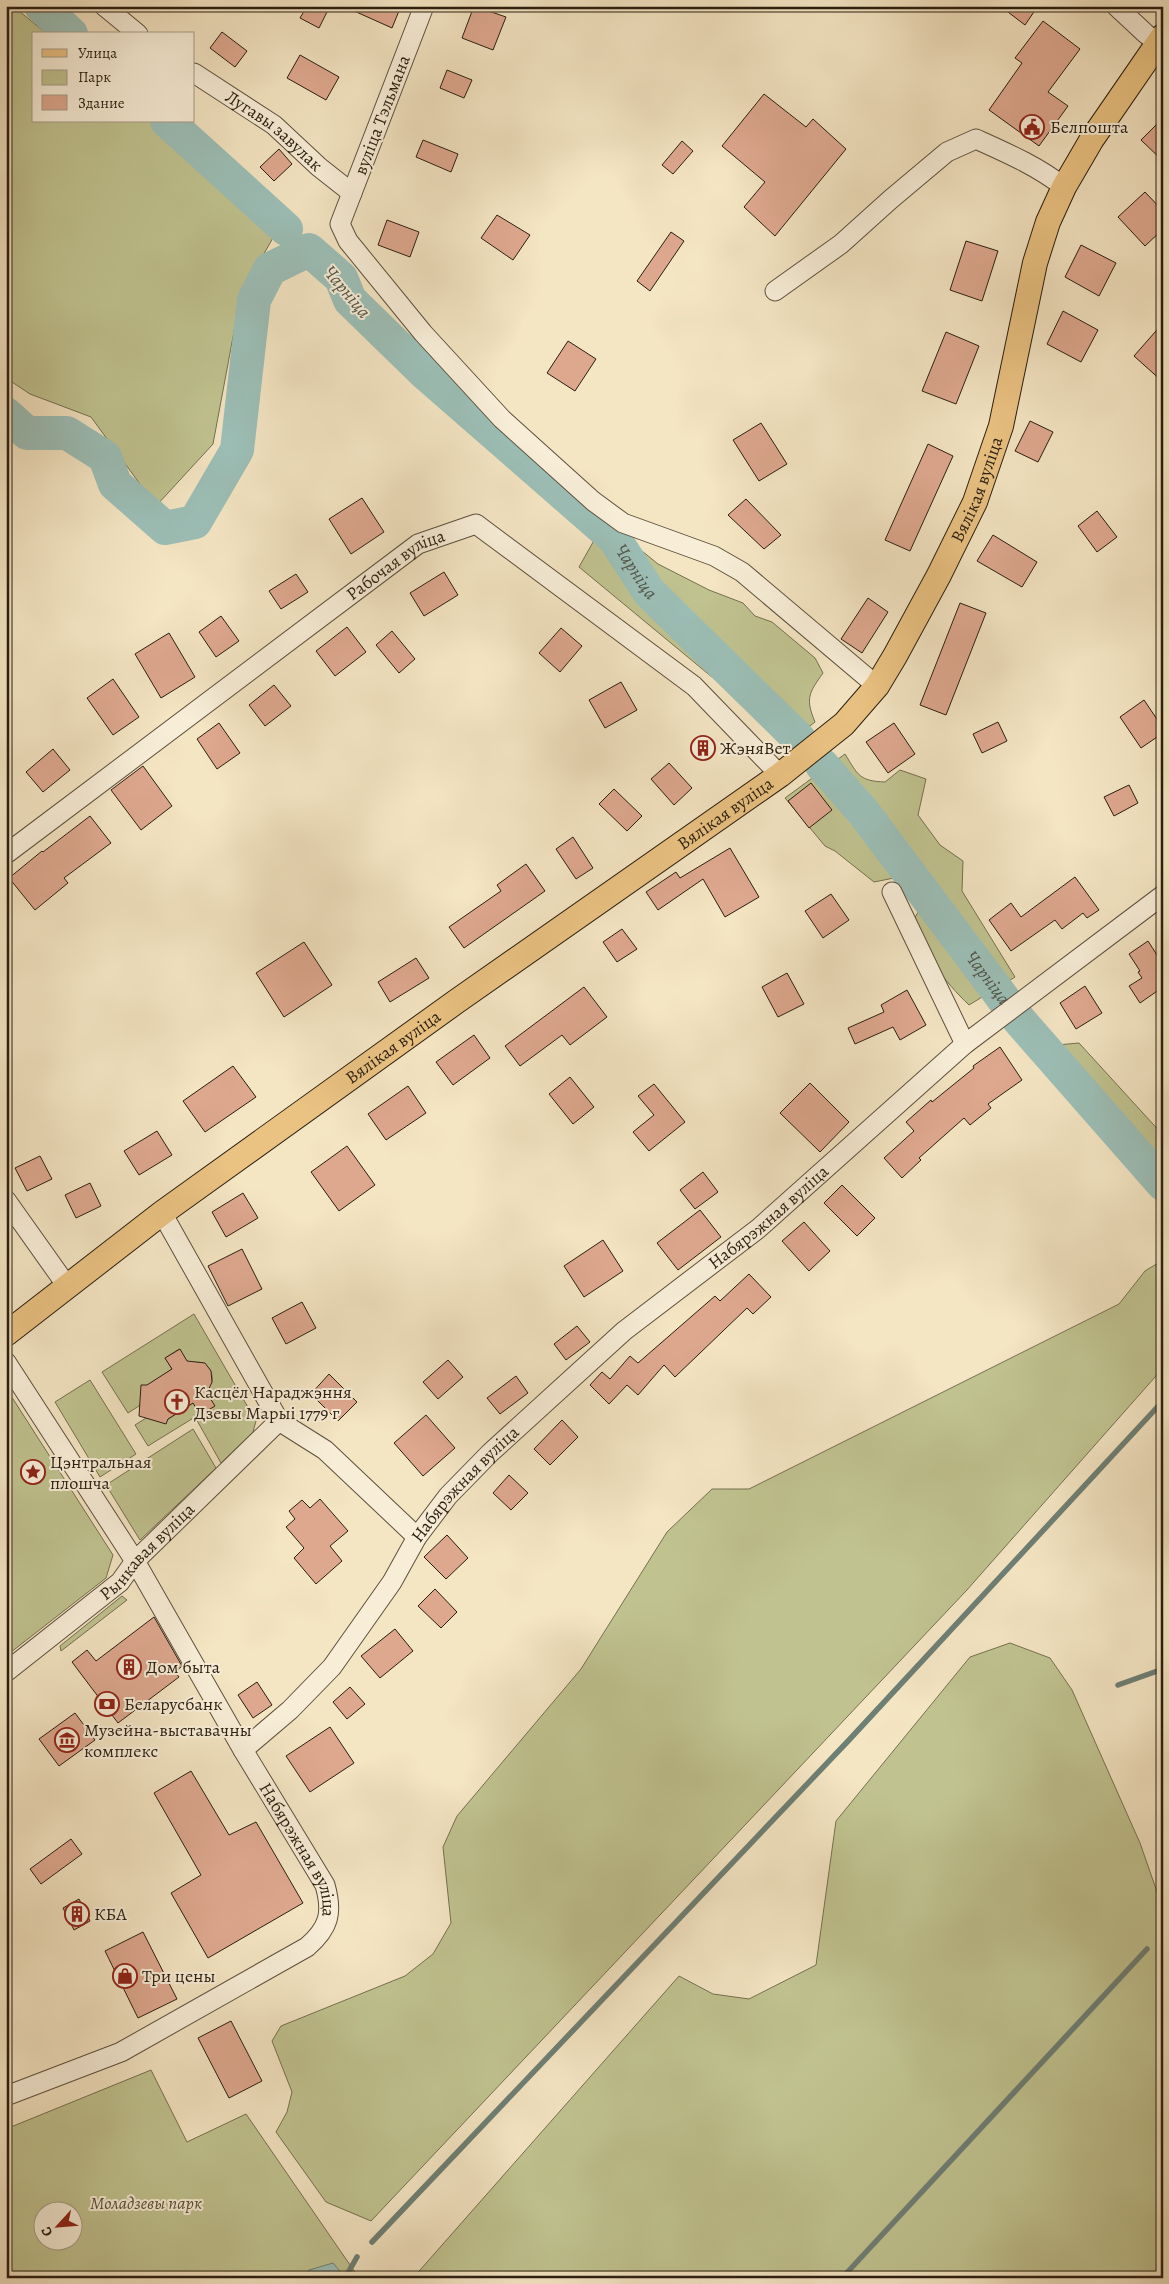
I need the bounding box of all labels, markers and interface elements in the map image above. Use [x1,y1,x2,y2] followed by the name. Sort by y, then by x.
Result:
[32,32,195,122] legend
[78,43,117,63] text: Улица
[348,51,416,178] street label: вуліца Тэльмана
[78,67,111,87] text: Парк
[221,85,328,177] street label: Лугавы завулак
[78,93,125,113] text: Здание
[1019,114,1045,140] public building icon: Белпошта
[1050,115,1129,139] place label: Белпошта
[317,260,377,324] water label: Чарніца
[945,433,1009,547] street label: Вялікая вуліца
[341,523,449,606] street label: Рабочая вуліца
[608,539,663,606] water label: Чарніца
[690,735,716,761] building icon: ЖэняВет
[720,736,791,760] place label: ЖэняВет
[672,771,779,855] street label: Вялікая вуліца
[959,946,1017,1011] water label: Чарніца
[341,1004,446,1089] street label: Вялікая вуліца
[703,1159,834,1275] street label: Набярэжная вуліца
[194,1380,352,1425] place label: Касцёл Нараджэння Дзевы Марыі 1779 г
[164,1389,190,1415] church icon: Касцёл Нараджэння Дзевы Марыі 1779 г
[405,1420,525,1547] street label: Набярэжная вуліца
[50,1450,152,1495] place label: Цэнтральная плошча
[20,1459,46,1485] place icon: Цэнтральная плошча
[94,1497,200,1606] street label: Рынкавая вуліца
[116,1654,142,1680] building icon: Дом быта
[146,1655,221,1679] place label: Дом быта
[94,1691,120,1717] bank icon: Беларусбанк
[124,1692,223,1716] place label: Беларусбанк
[84,1718,252,1763] place label: Музейна-выставачны комплекс
[54,1727,80,1753] museum icon: Музейна-выставачны комплекс
[253,1778,341,1919] street label: Набярэжная вуліца
[64,1901,90,1927] building icon: КБА
[94,1902,127,1926] place label: КБА
[112,1963,138,1989] shop icon: Три цены
[142,1964,216,1988] place label: Три цены
[90,2191,202,2215] park label: Моладзевы парк
[32,2202,82,2252] north arrow
[36,2223,57,2240] text: С

